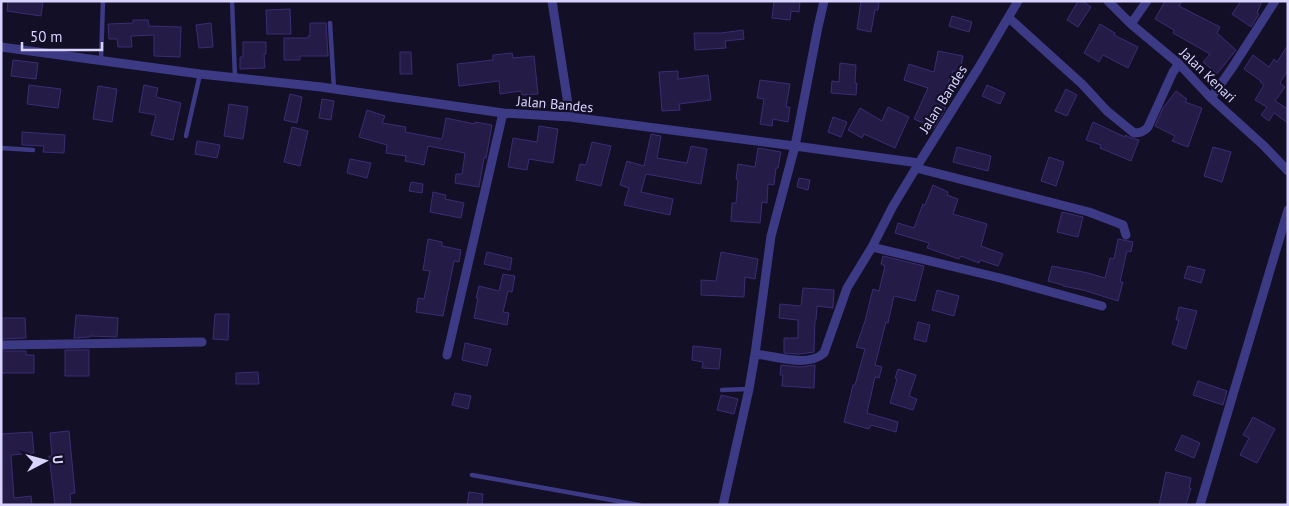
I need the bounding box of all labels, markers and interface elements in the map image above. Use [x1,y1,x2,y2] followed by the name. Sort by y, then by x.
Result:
[22,20,102,52] scale bar
[30,27,63,46] text: 50 m
[1175,43,1240,106] street label: Jalan Kenari
[914,62,971,137] street label: Jalan Bandes
[515,92,594,116] street label: Jalan Bandes
[20,436,70,486] north arrow
[49,454,67,465] text: U

